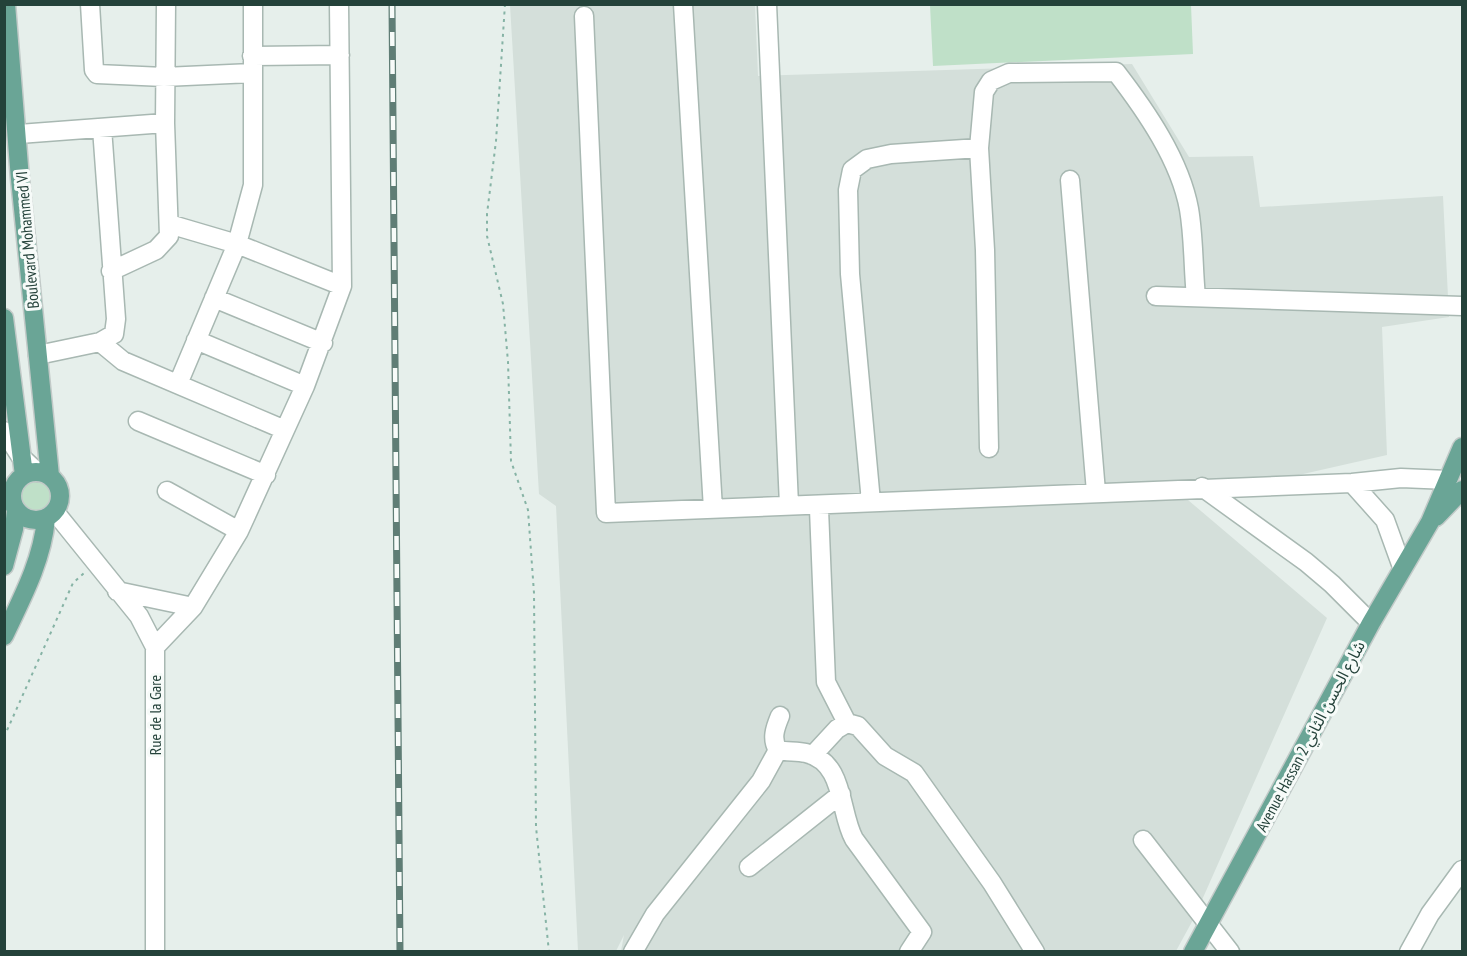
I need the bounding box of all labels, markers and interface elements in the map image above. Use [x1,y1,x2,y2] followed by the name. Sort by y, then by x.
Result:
[11,170,43,310] street label: Boulevard Mohammed VI
[1251,637,1372,836] street label: Avenue Hassan 2 شارع الحسن الثاني
[145,675,165,755] street label: Rue de la Gare

